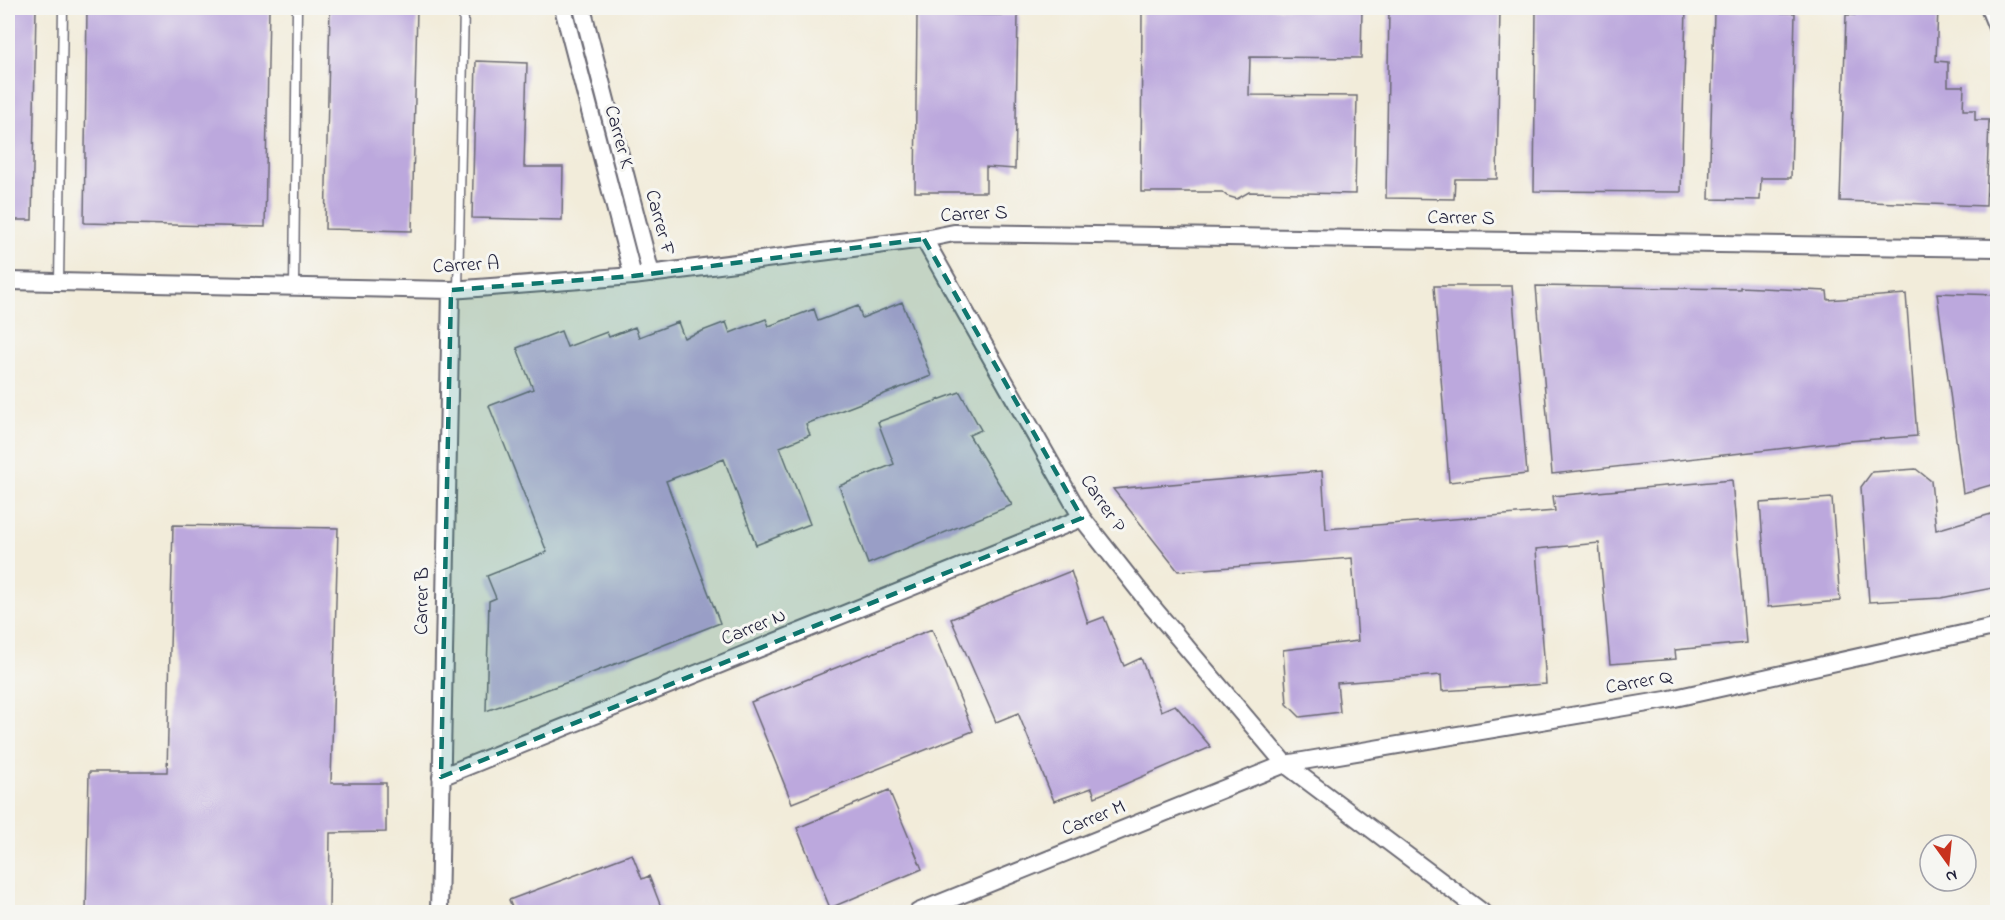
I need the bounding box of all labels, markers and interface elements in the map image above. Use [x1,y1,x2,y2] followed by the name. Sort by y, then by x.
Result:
[596,102,640,172] street label: Carrer K
[636,187,682,259] street label: Carrer F
[940,199,1008,231] street label: Carrer S
[1427,204,1495,234] street label: Carrer S
[432,250,500,282] street label: Carrer A
[1072,469,1132,539] street label: Carrer P
[408,567,438,635] street label: Carrer B
[717,602,791,654] street label: Carrer N
[1603,663,1676,703] street label: Carrer Q
[1058,793,1130,845] street label: Carrer M
[1918,833,1978,893] north arrow
[1943,863,1960,889] text: N

